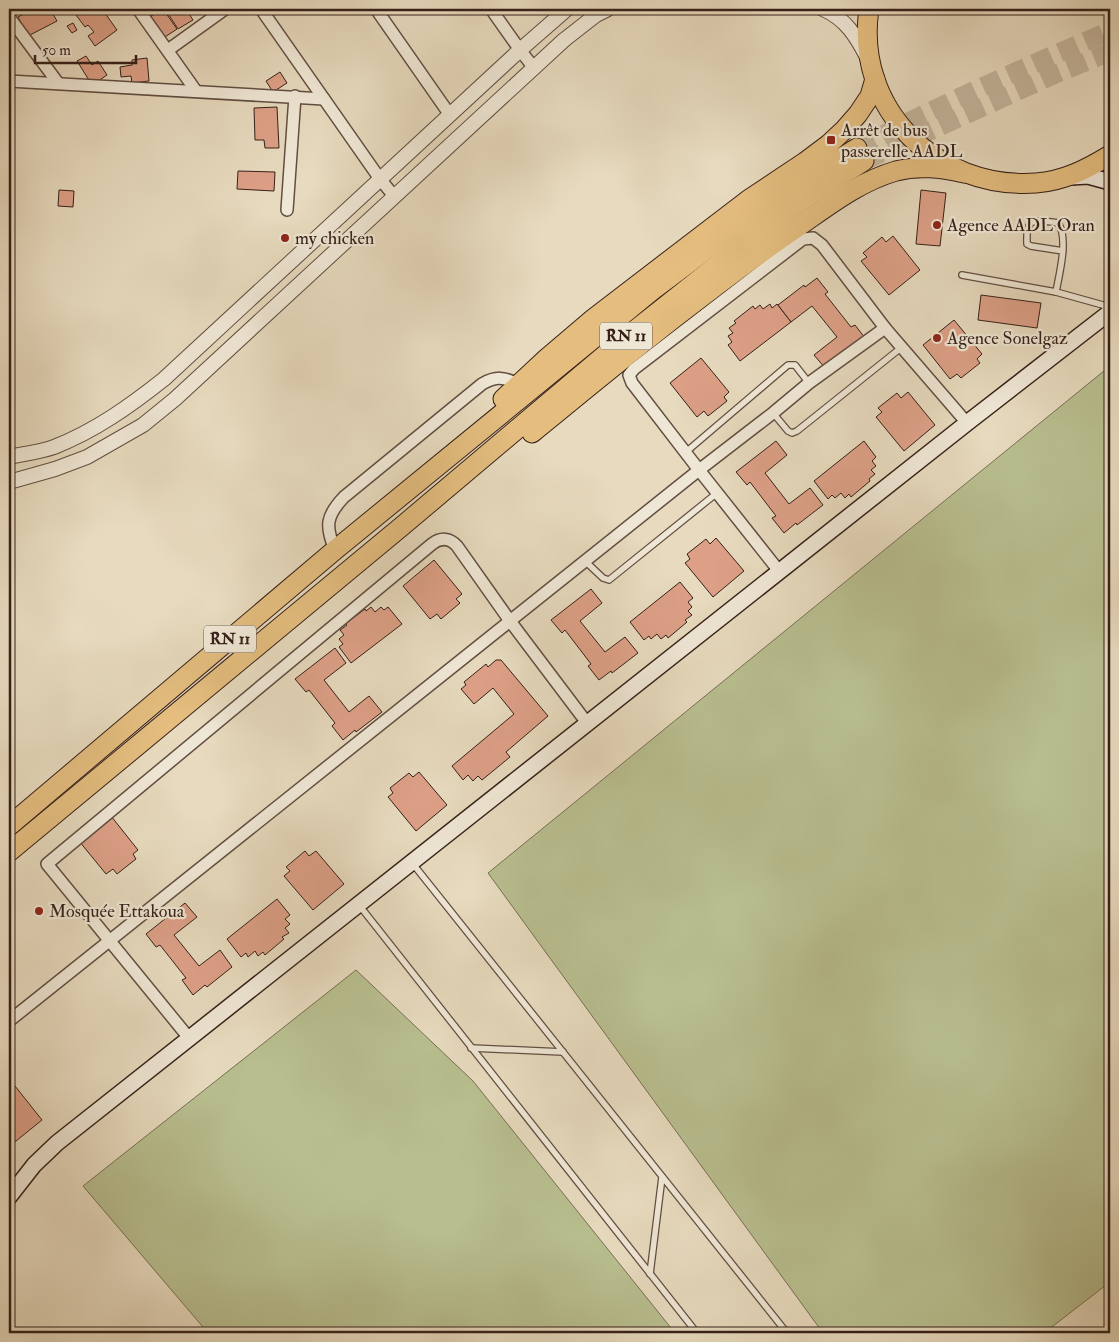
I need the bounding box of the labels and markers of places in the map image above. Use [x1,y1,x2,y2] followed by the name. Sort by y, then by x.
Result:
[840,119,962,163] place label: Arrêt de bus passerelle AADL
[825,134,837,146] marker: Arrêt de bus passerelle AADL
[946,214,1095,237] place label: Agence AADL Oran
[931,219,943,231] marker: Agence AADL Oran
[295,227,374,250] place label: my chicken
[279,232,291,244] marker: my chicken
[946,327,1068,350] place label: Agence Sonelgaz
[931,332,943,344] marker: Agence Sonelgaz
[49,900,185,923] place label: Mosquée Ettakoua
[33,905,45,917] marker: Mosquée Ettakoua

